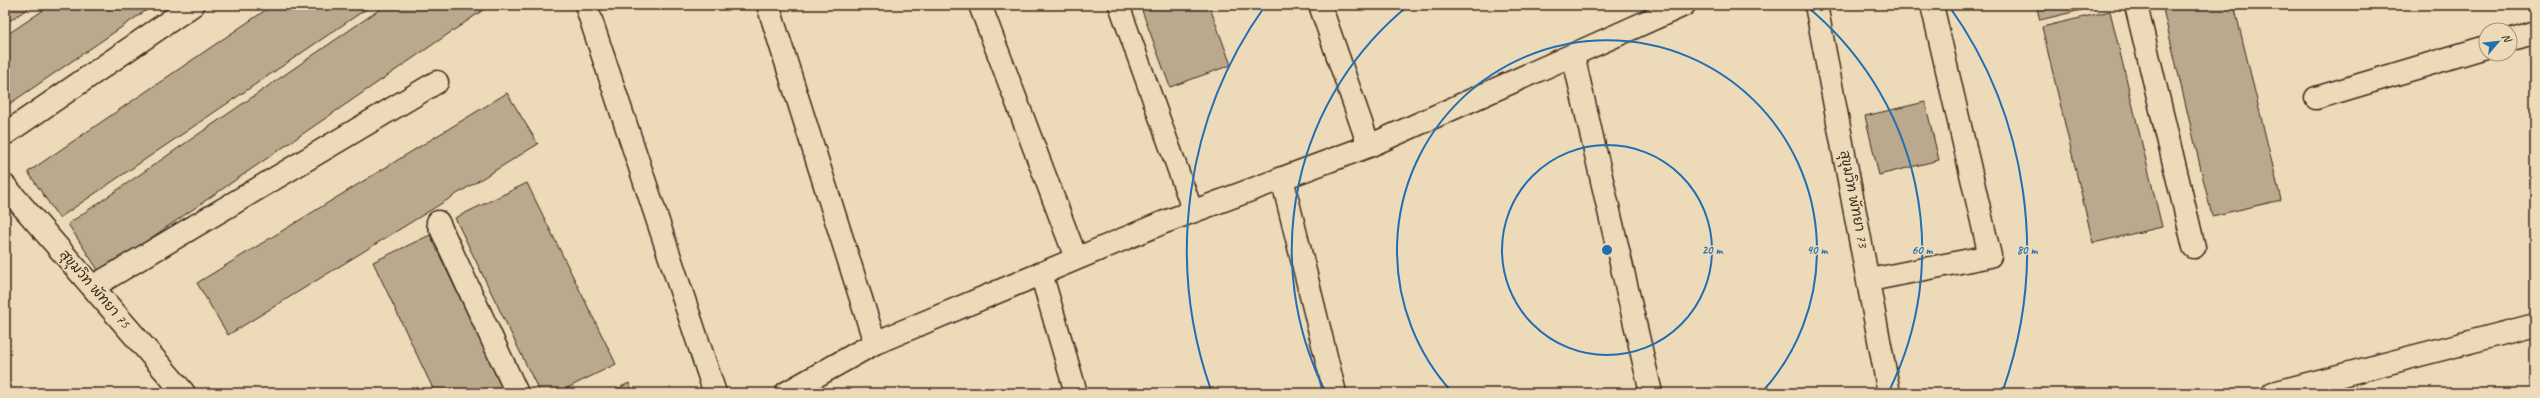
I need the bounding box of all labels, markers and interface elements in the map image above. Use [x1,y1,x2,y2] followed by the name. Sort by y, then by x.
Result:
[2478,22,2518,62] north arrow
[2499,31,2516,46] text: N
[1835,149,1872,251] street label: สุขุมวิท พัทยา 73
[1702,242,1723,258] text: 20 m
[1807,242,1828,258] text: 40 m
[1912,242,1934,258] text: 60 m
[2017,242,2038,258] text: 80 m
[1600,243,1614,257] centre of rings
[56,246,134,333] street label: สุขุมวิท พัทยา 75

